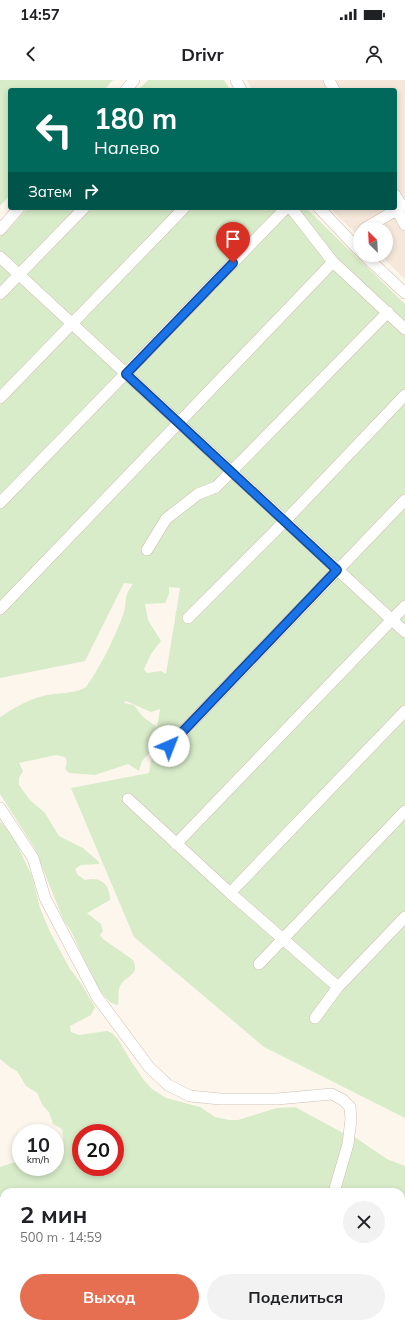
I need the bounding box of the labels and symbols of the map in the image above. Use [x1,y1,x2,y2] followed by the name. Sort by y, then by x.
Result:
[216,222,250,263] pin
[353,222,393,262] north arrow
[148,725,190,767] position arrow
[72,1124,124,1176] speed limit sign: 20

